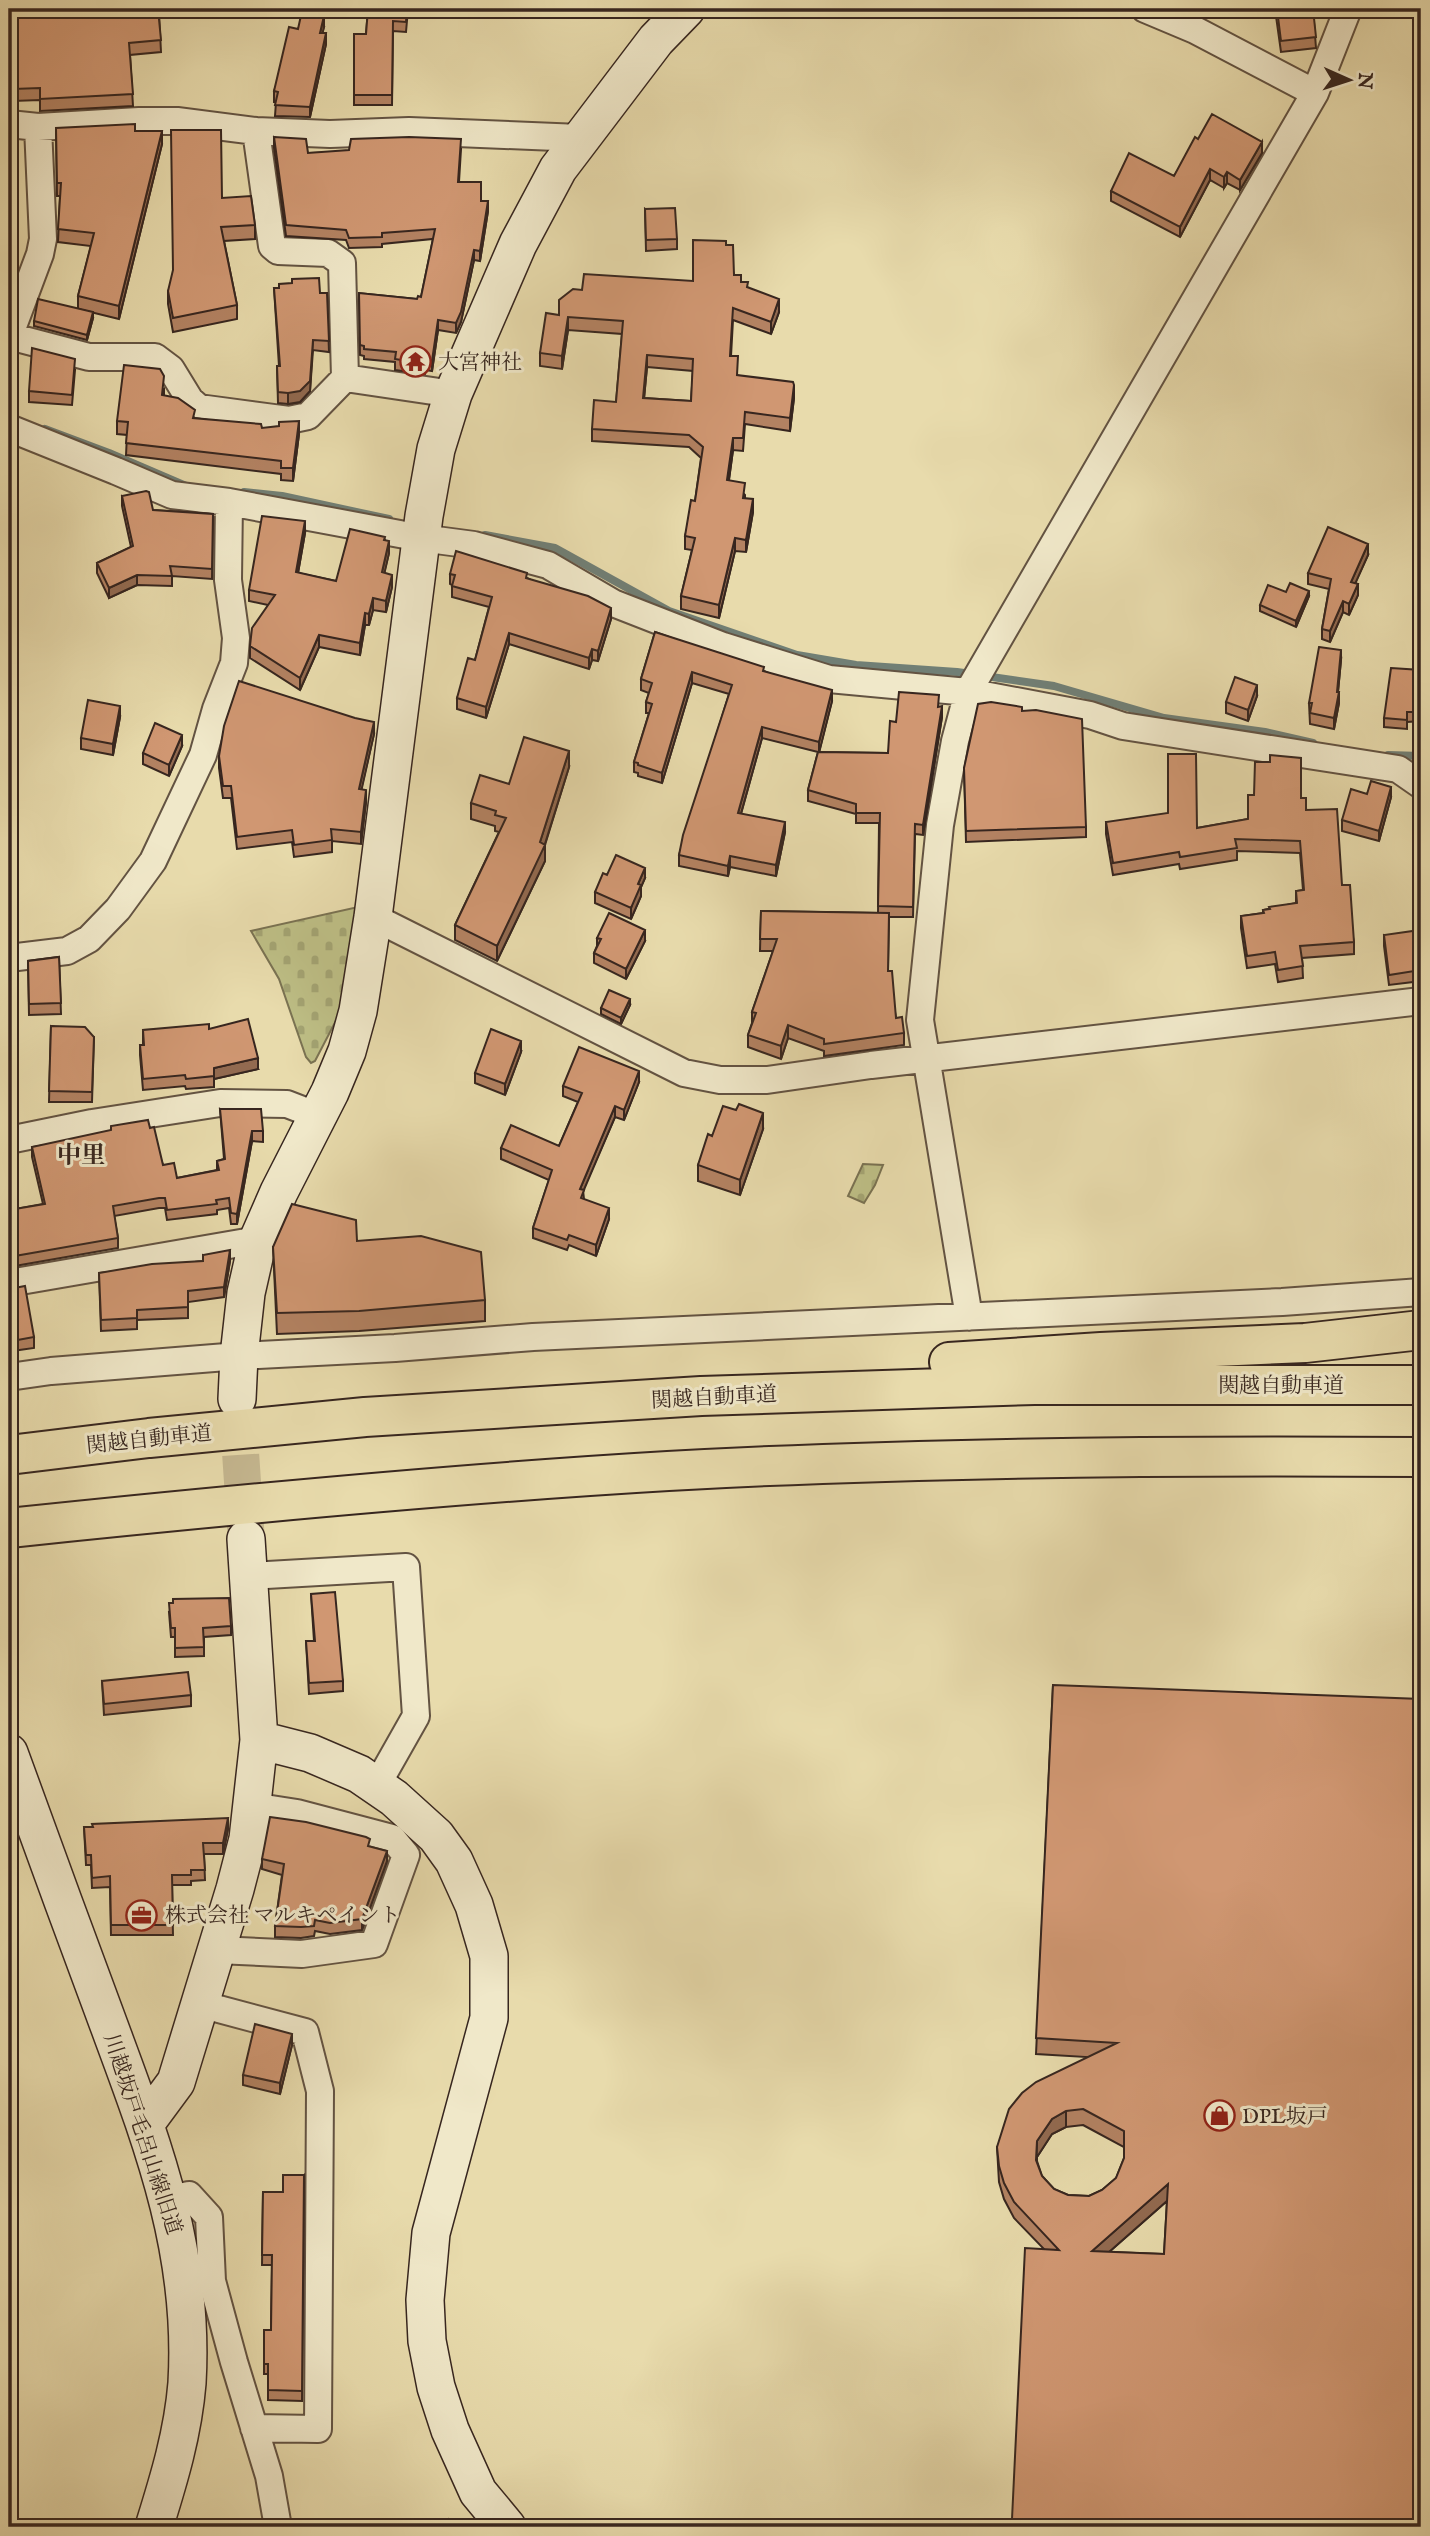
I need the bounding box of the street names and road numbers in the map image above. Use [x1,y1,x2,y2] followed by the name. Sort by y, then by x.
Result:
[1218,1373,1344,1400] street label: 関越自動車道
[650,1382,778,1415] street label: 関越自動車道
[85,1420,213,1461] street label: 関越自動車道
[96,2030,187,2238] street label: 川越坂戸毛呂山線旧道

